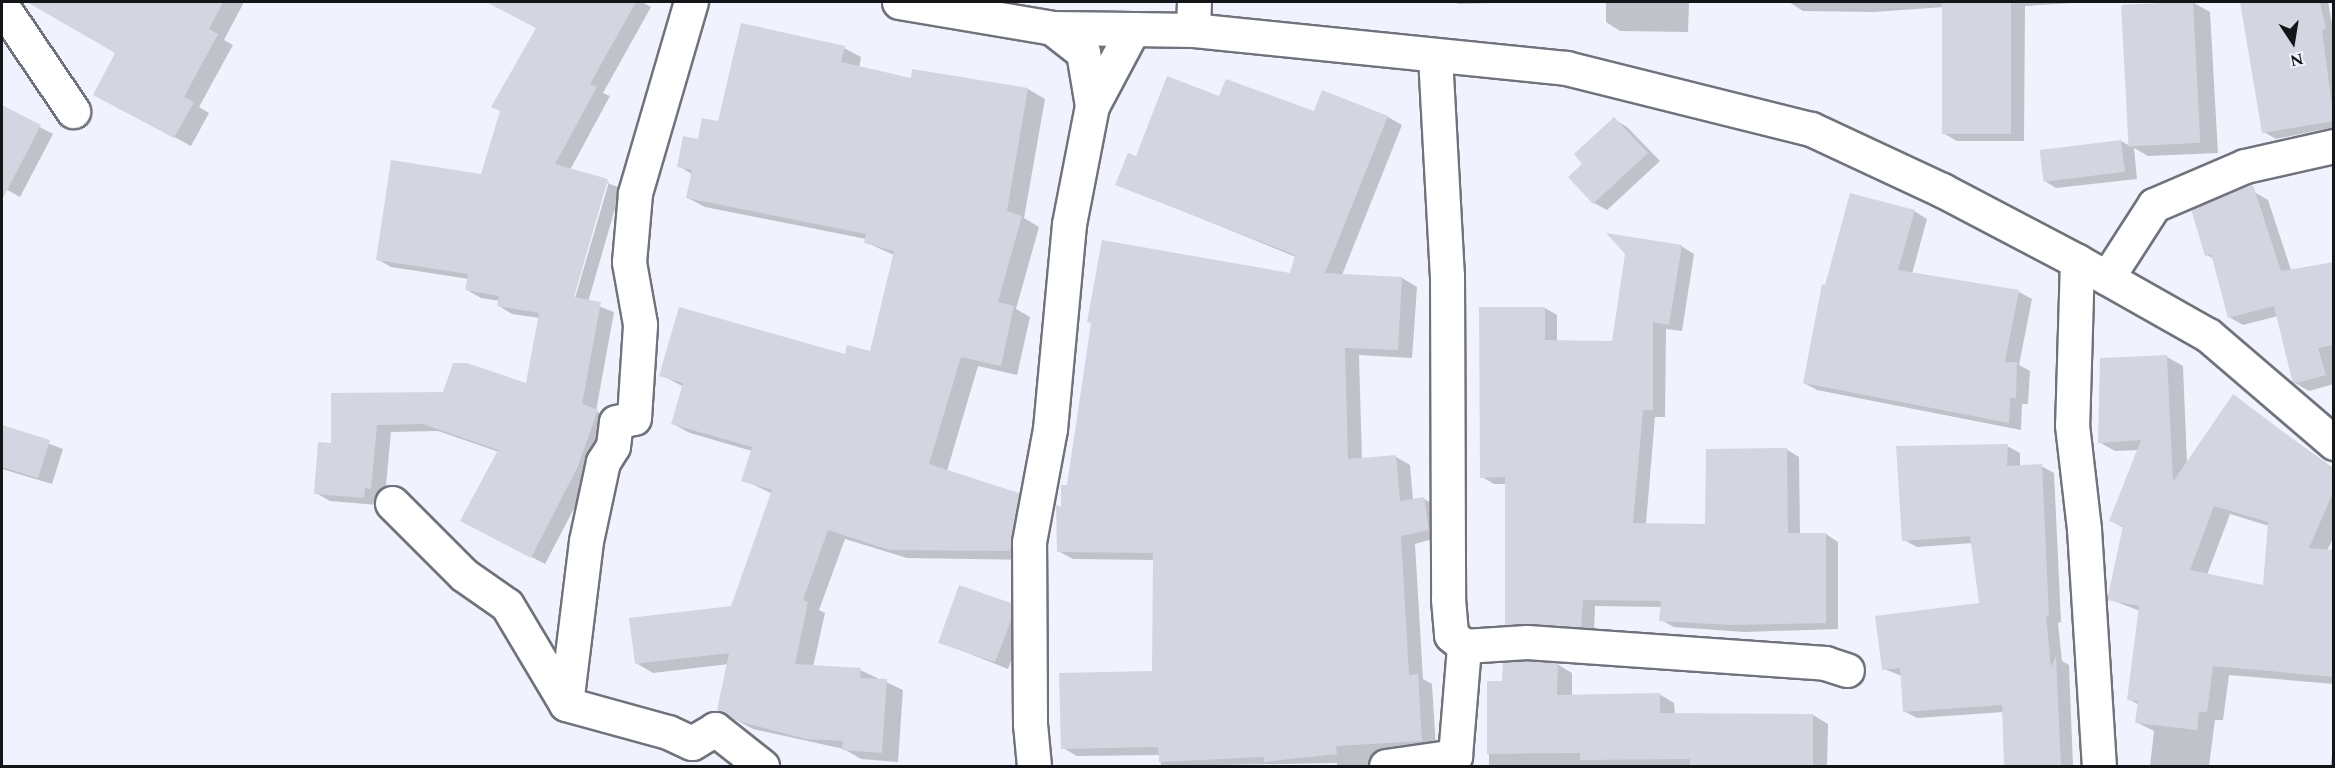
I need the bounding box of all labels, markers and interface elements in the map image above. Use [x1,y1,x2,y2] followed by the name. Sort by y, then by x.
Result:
[2263,12,2323,72] north arrow
[2288,47,2306,73] text: N

